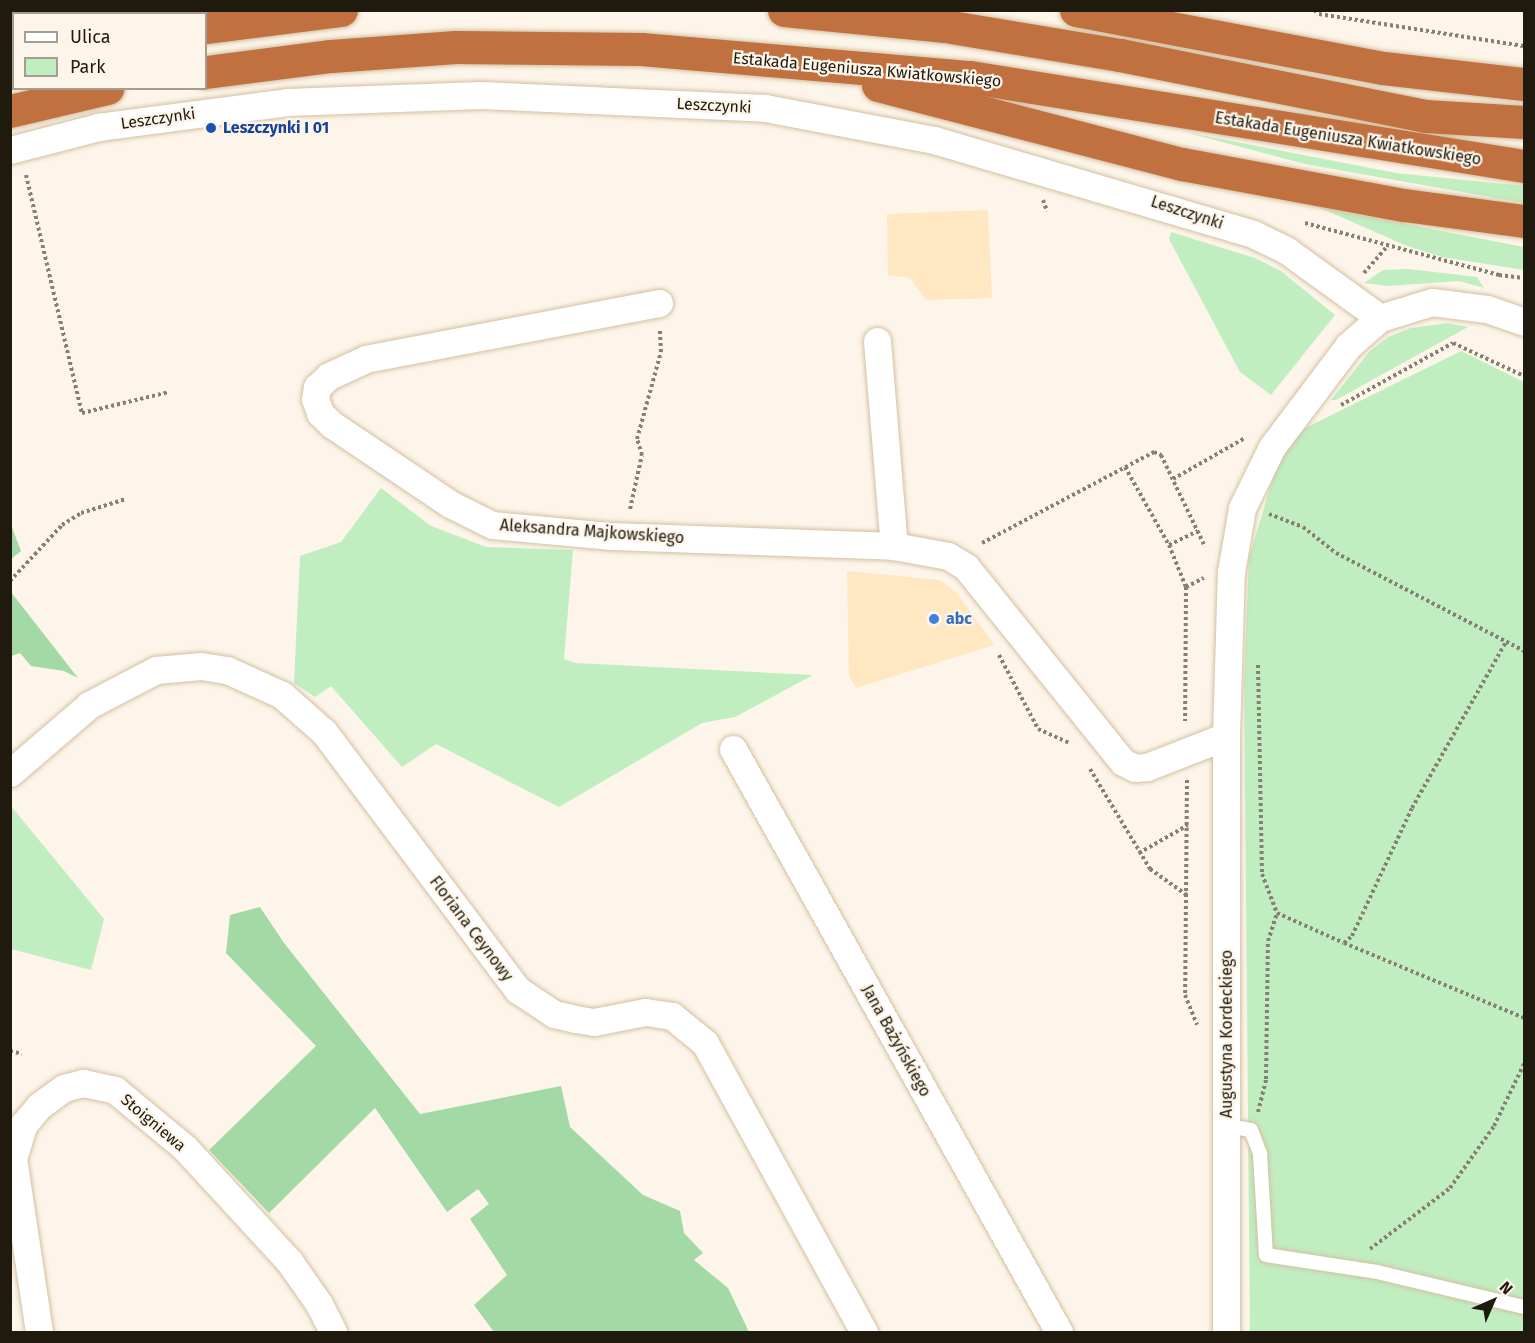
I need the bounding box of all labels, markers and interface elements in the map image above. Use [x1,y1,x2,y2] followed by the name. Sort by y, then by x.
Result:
[12,12,207,90] legend
[70,26,110,48] text: Ulica
[732,49,1002,91] street label: Estakada Eugeniusza Kwiatkowskiego
[70,56,105,78] text: Park
[676,94,752,118] street label: Leszczynki
[119,104,197,134] street label: Leszczynki
[1214,108,1482,170] street label: Estakada Eugeniusza Kwiatkowskiego
[223,118,329,138] place label: Leszczynki I 01
[204,121,218,135] marker: Leszczynki I 01
[1148,192,1226,234] street label: Leszczynki
[499,516,685,548] street label: Aleksandra Majkowskiego
[946,609,972,629] place label: abc
[927,612,941,626] marker: abc
[425,873,517,985] street label: Floriana Ceynowy
[1217,950,1237,1118] street label: Augustyna Kordeckiego
[857,982,935,1100] street label: Jana Bażyńskiego
[117,1090,189,1156] street label: Stoigniewa
[1463,1271,1523,1331] north arrow
[1496,1277,1517,1298] text: N

